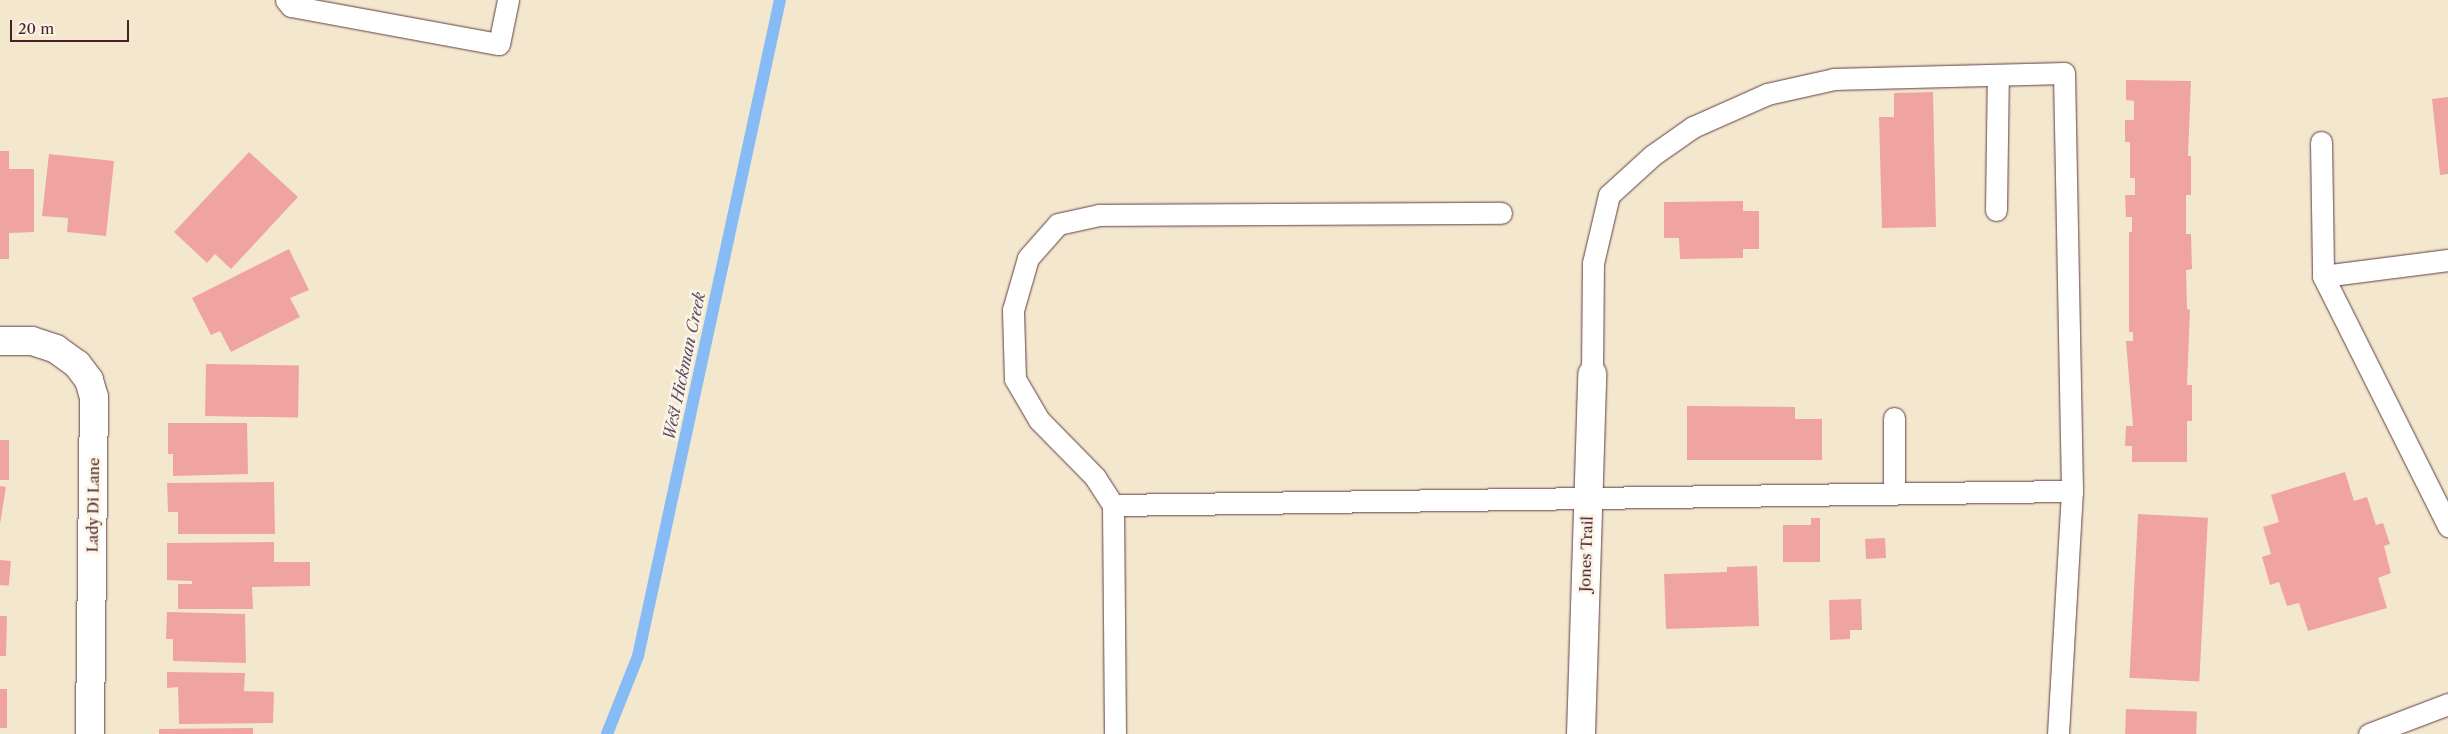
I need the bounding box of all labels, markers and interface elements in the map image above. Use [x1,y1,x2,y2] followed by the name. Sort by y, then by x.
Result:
[12,10,131,42] scale bar
[18,19,54,38] text: 20 m
[659,290,709,442] water label: West Hickman Creek
[83,457,103,553] street label: Lady Di Lane
[1576,516,1596,592] street label: Jones Trail

